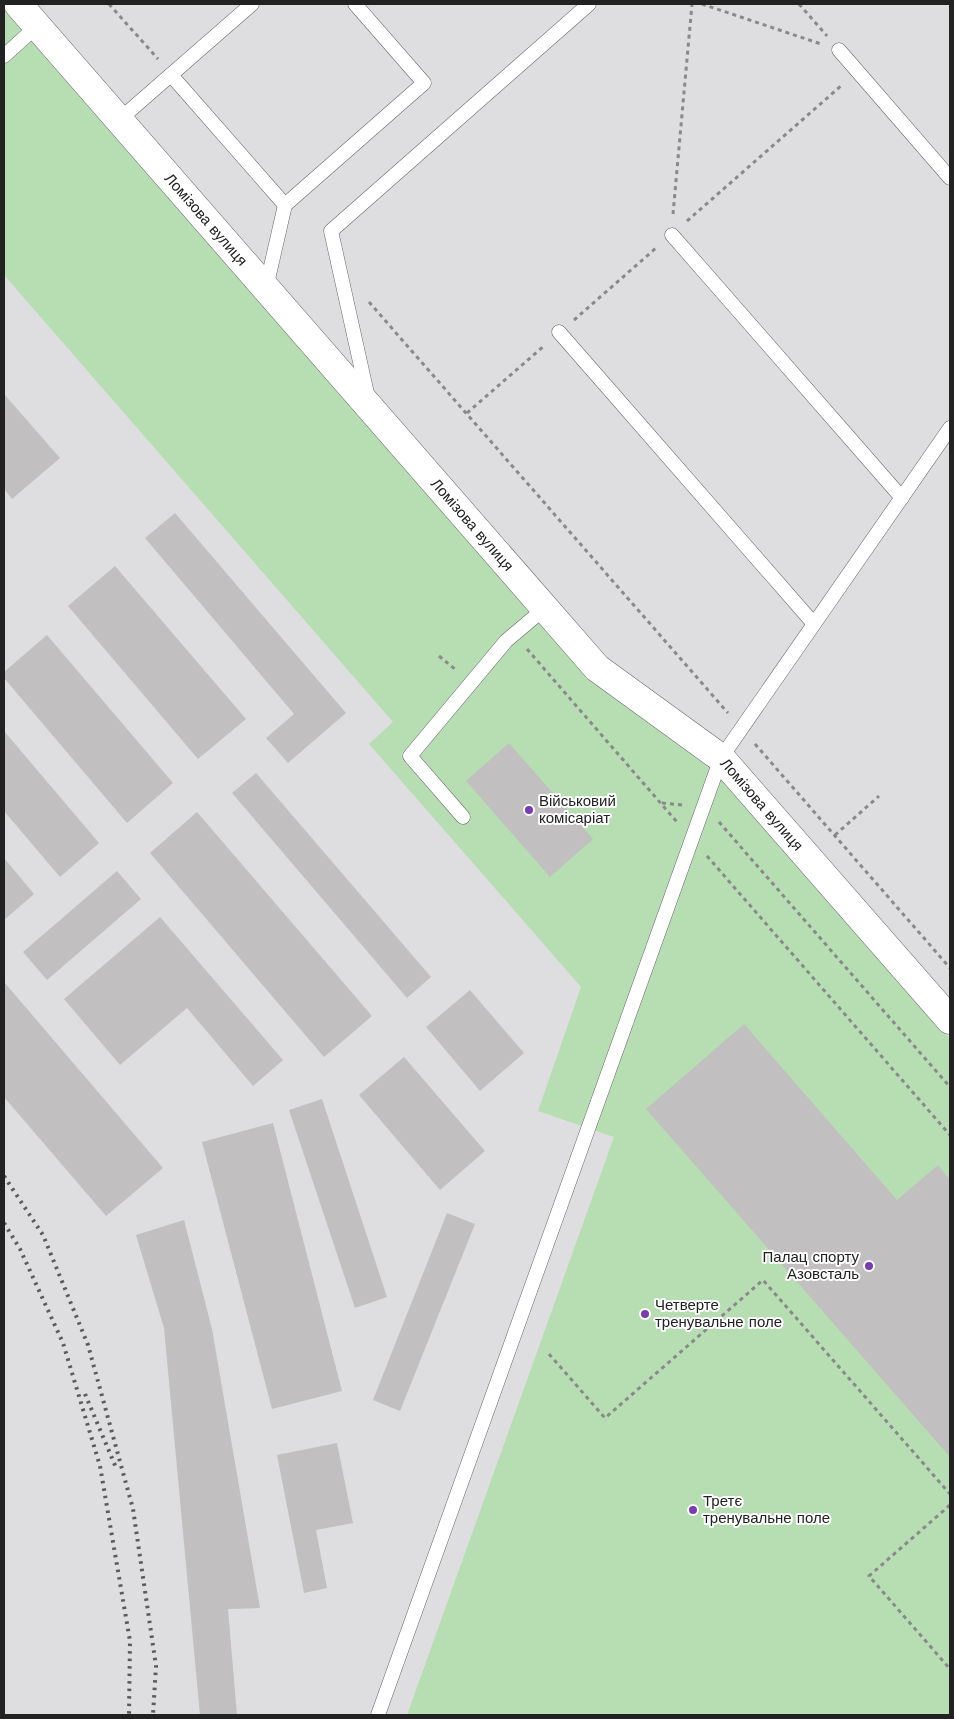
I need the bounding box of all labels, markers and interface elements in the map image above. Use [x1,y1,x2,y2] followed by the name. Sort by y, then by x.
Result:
[161,170,251,270] street label: Ломізова вулиця
[427,475,517,575] street label: Ломізова вулиця
[716,755,807,854] street label: Ломізова вулиця
[539,792,616,827] place label: Військовий комісаріат
[523,804,535,816] marker: Військовий комісаріат
[763,1248,859,1283] place label: Палац спорту Азовсталь
[863,1260,875,1272] marker: Палац спорту Азовсталь
[655,1296,782,1331] place label: Четверте тренувальне поле
[639,1308,651,1320] marker: Четверте тренувальне поле
[703,1492,830,1527] place label: Третє тренувальне поле
[687,1504,699,1516] marker: Третє тренувальне поле

